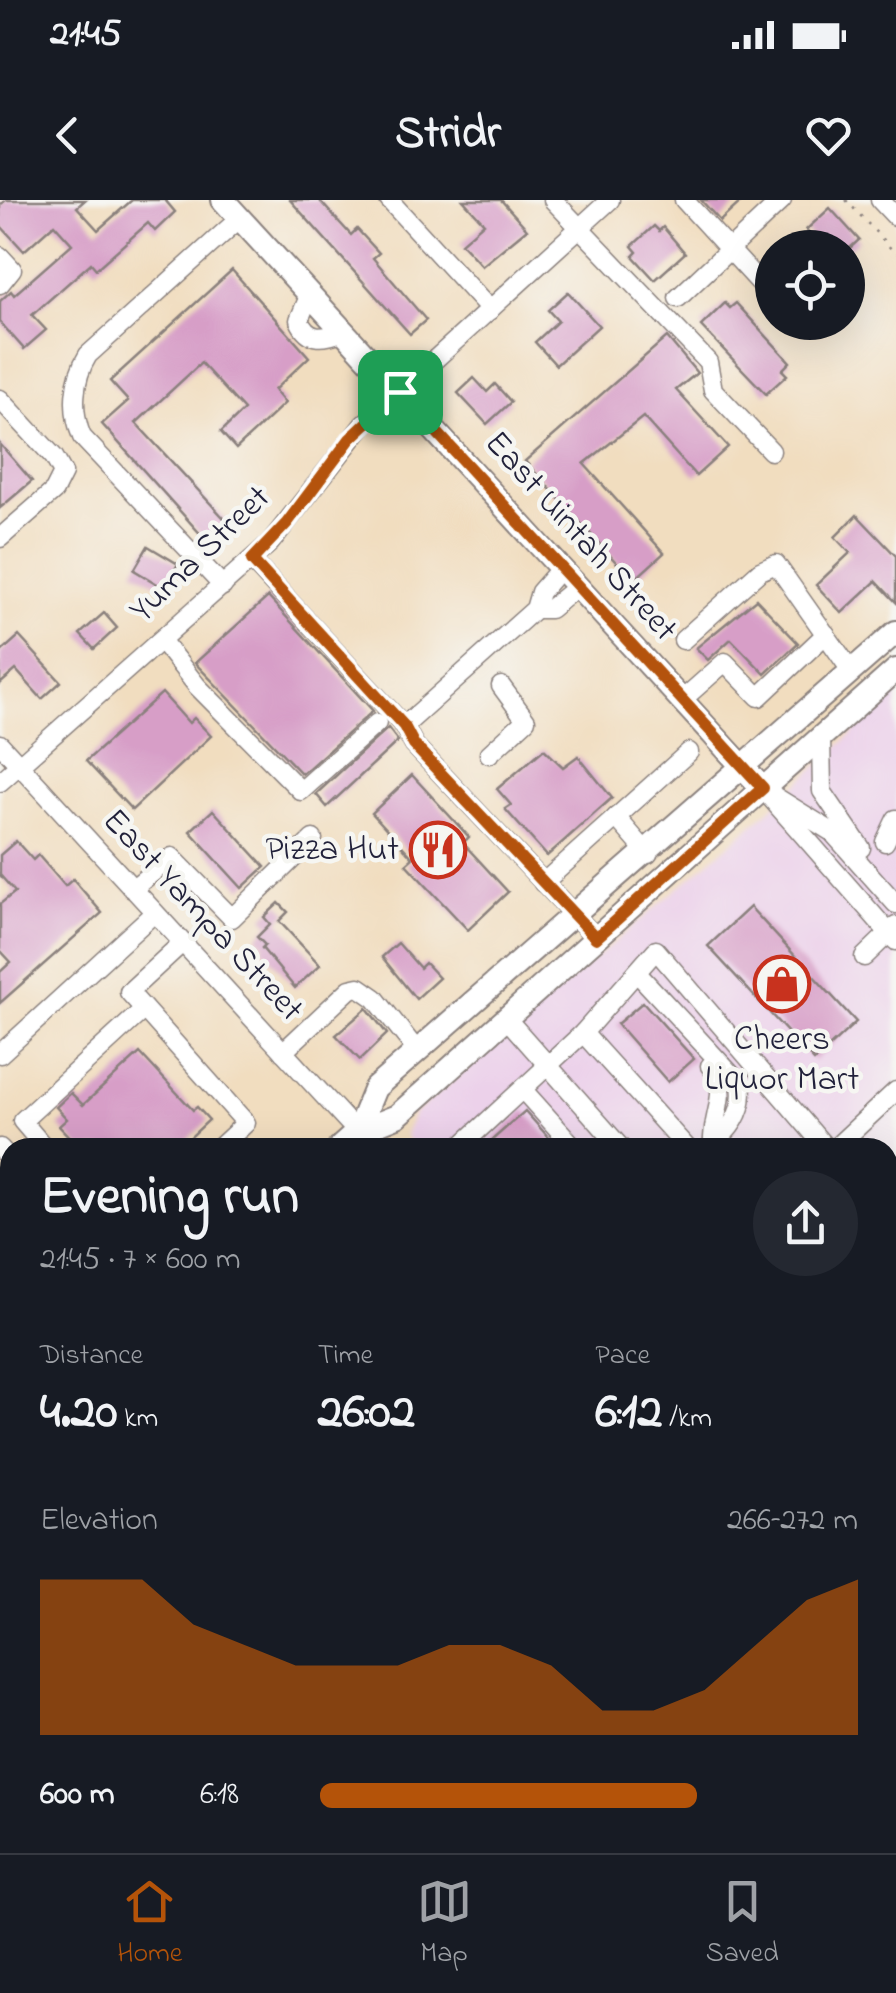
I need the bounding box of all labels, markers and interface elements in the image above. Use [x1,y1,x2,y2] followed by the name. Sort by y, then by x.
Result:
[50,7,122,63] text: 21:45
[395,102,501,168] text: Stridr
[40,108,95,163] icon: back
[801,108,856,163] icon: heart
[755,230,865,340] map controls
[755,230,865,340] button: locate
[358,350,443,435] pin
[373,365,428,420] icon: arrive
[471,420,689,654] street label: East Uintah Street
[119,474,283,636] street label: Yuma Street
[89,798,315,1034] street label: East Yampa Street
[408,820,468,880] restaurant icon: Pizza Hut
[266,825,399,876] place label: Pizza Hut
[752,954,812,1014] shop icon: Cheers Liquor Mart
[705,1015,859,1106] place label: Cheers Liquor Mart
[40,1159,299,1239] text: Evening run
[753,1171,858,1276] button: share
[40,1237,240,1284] text: 21:45 · 7 × 600 m
[40,1336,143,1377] text: Distance
[318,1336,373,1377] text: Time
[595,1336,650,1377] text: Pace
[40,1377,117,1450] text: 4.20
[318,1377,415,1450] text: 26:02
[595,1377,662,1450] text: 6:12
[117,1399,158,1440] text: km
[662,1399,712,1440] text: /km
[40,1498,158,1545] text: Elevation
[727,1498,858,1545] text: 266–272 m
[40,1772,115,1819] text: 600 m
[200,1772,239,1819] text: 6:18
[117,1874,182,1975] tab: Home
[417,1874,472,1975] tab: Map
[706,1874,779,1975] tab: Saved

